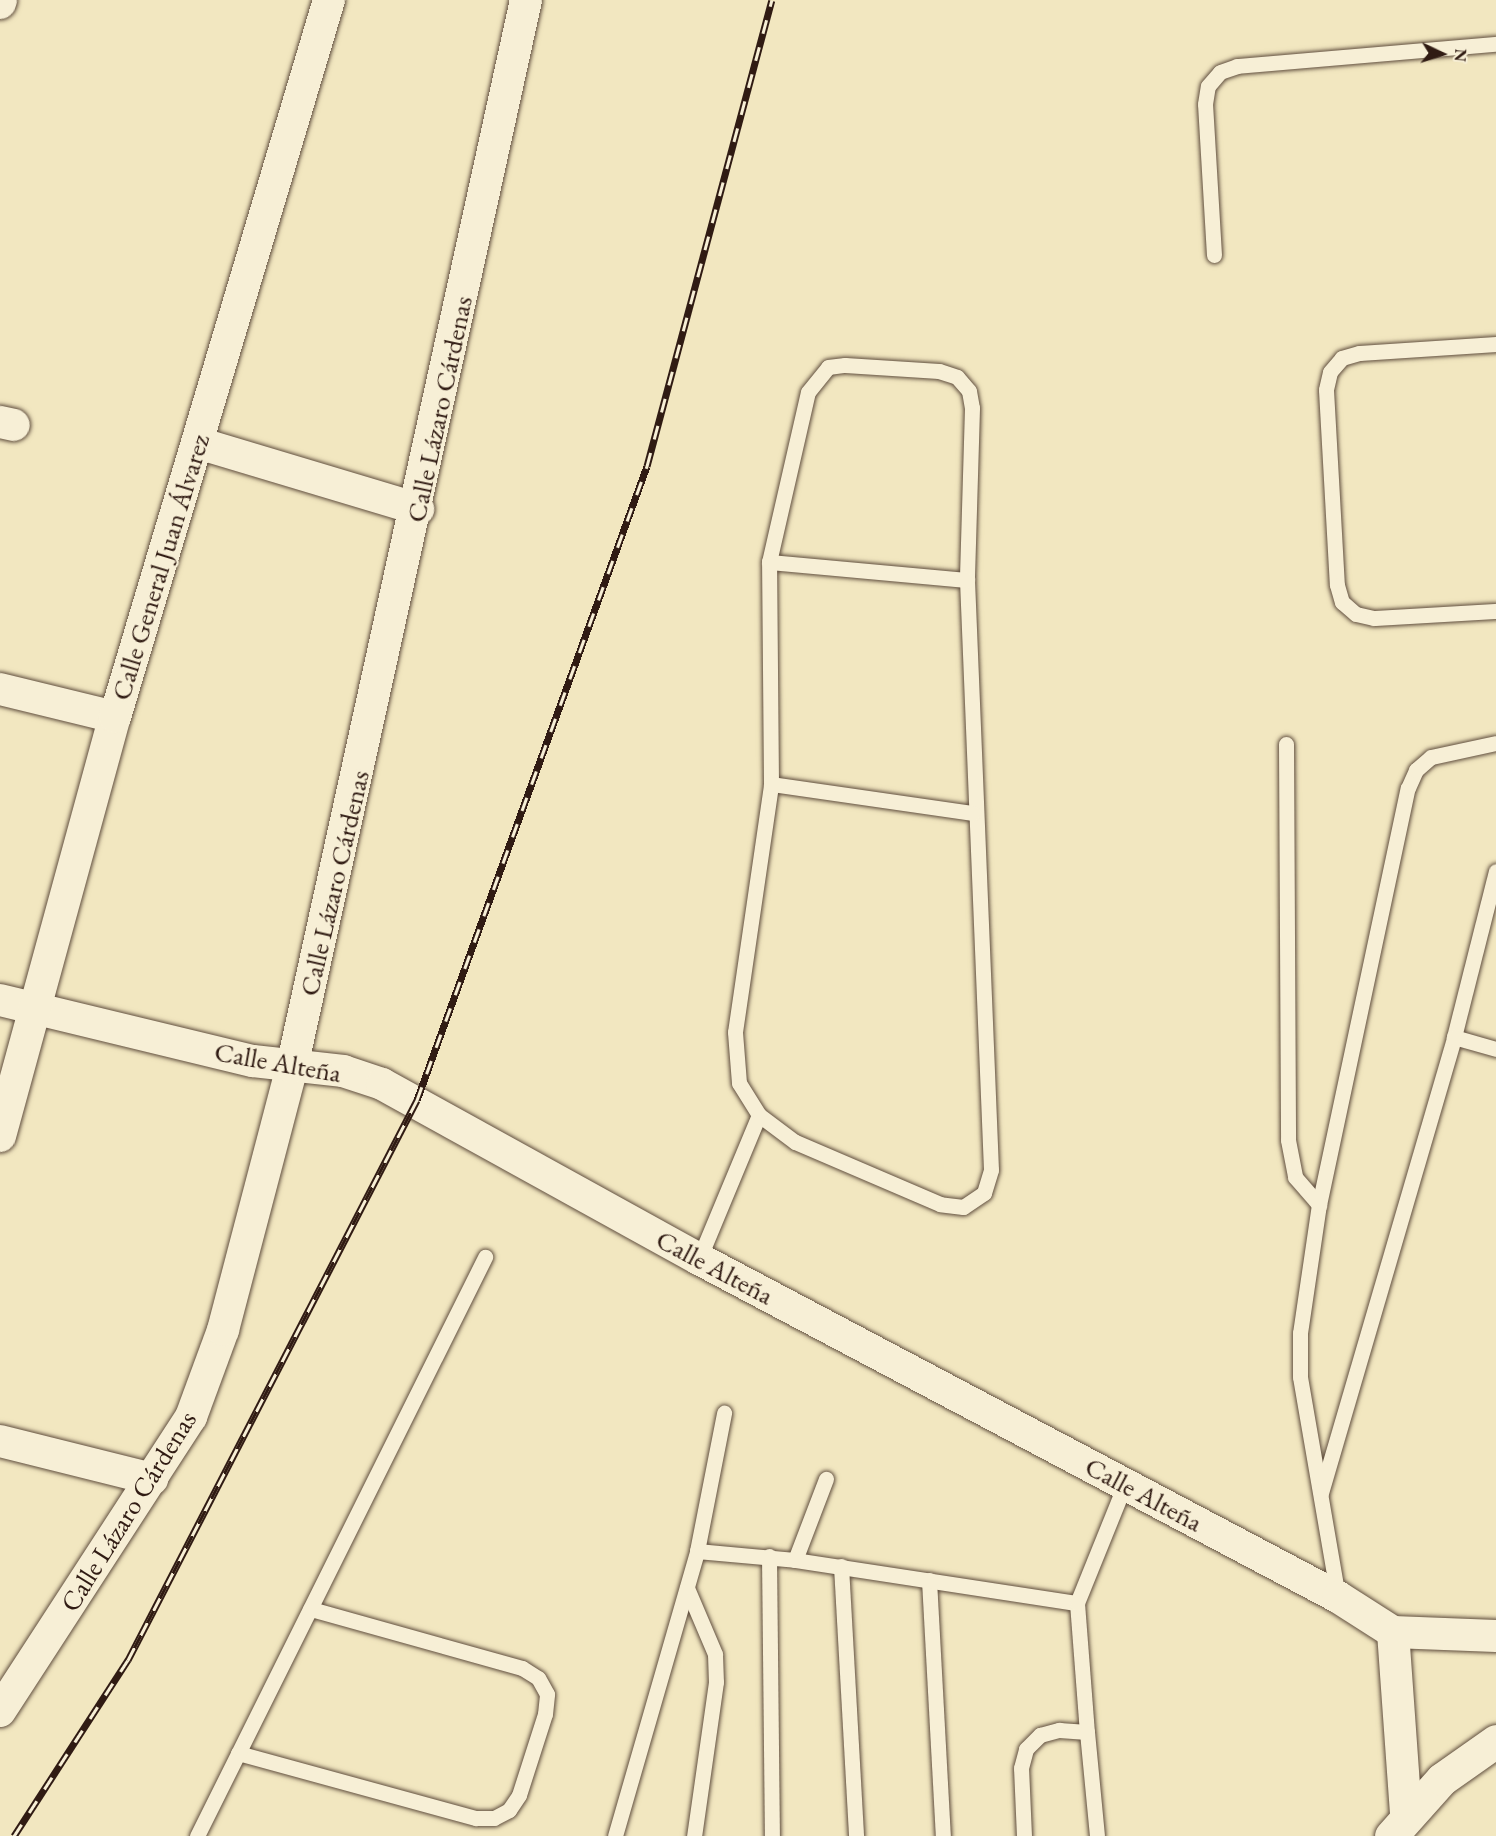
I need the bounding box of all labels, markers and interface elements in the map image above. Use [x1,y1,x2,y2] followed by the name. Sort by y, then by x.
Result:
[1412,24,1472,84] north arrow
[1450,48,1471,62] text: N
[399,293,479,525] street label: Calle Lázaro Cárdenas
[104,430,216,704] street label: Calle General Juan Álvarez
[292,767,376,999] street label: Calle Lázaro Cárdenas
[212,1035,344,1089] street label: Calle Alteña
[651,1223,779,1311] street label: Calle Alteña
[53,1405,203,1617] street label: Calle Lázaro Cárdenas
[1080,1450,1208,1538] street label: Calle Alteña

